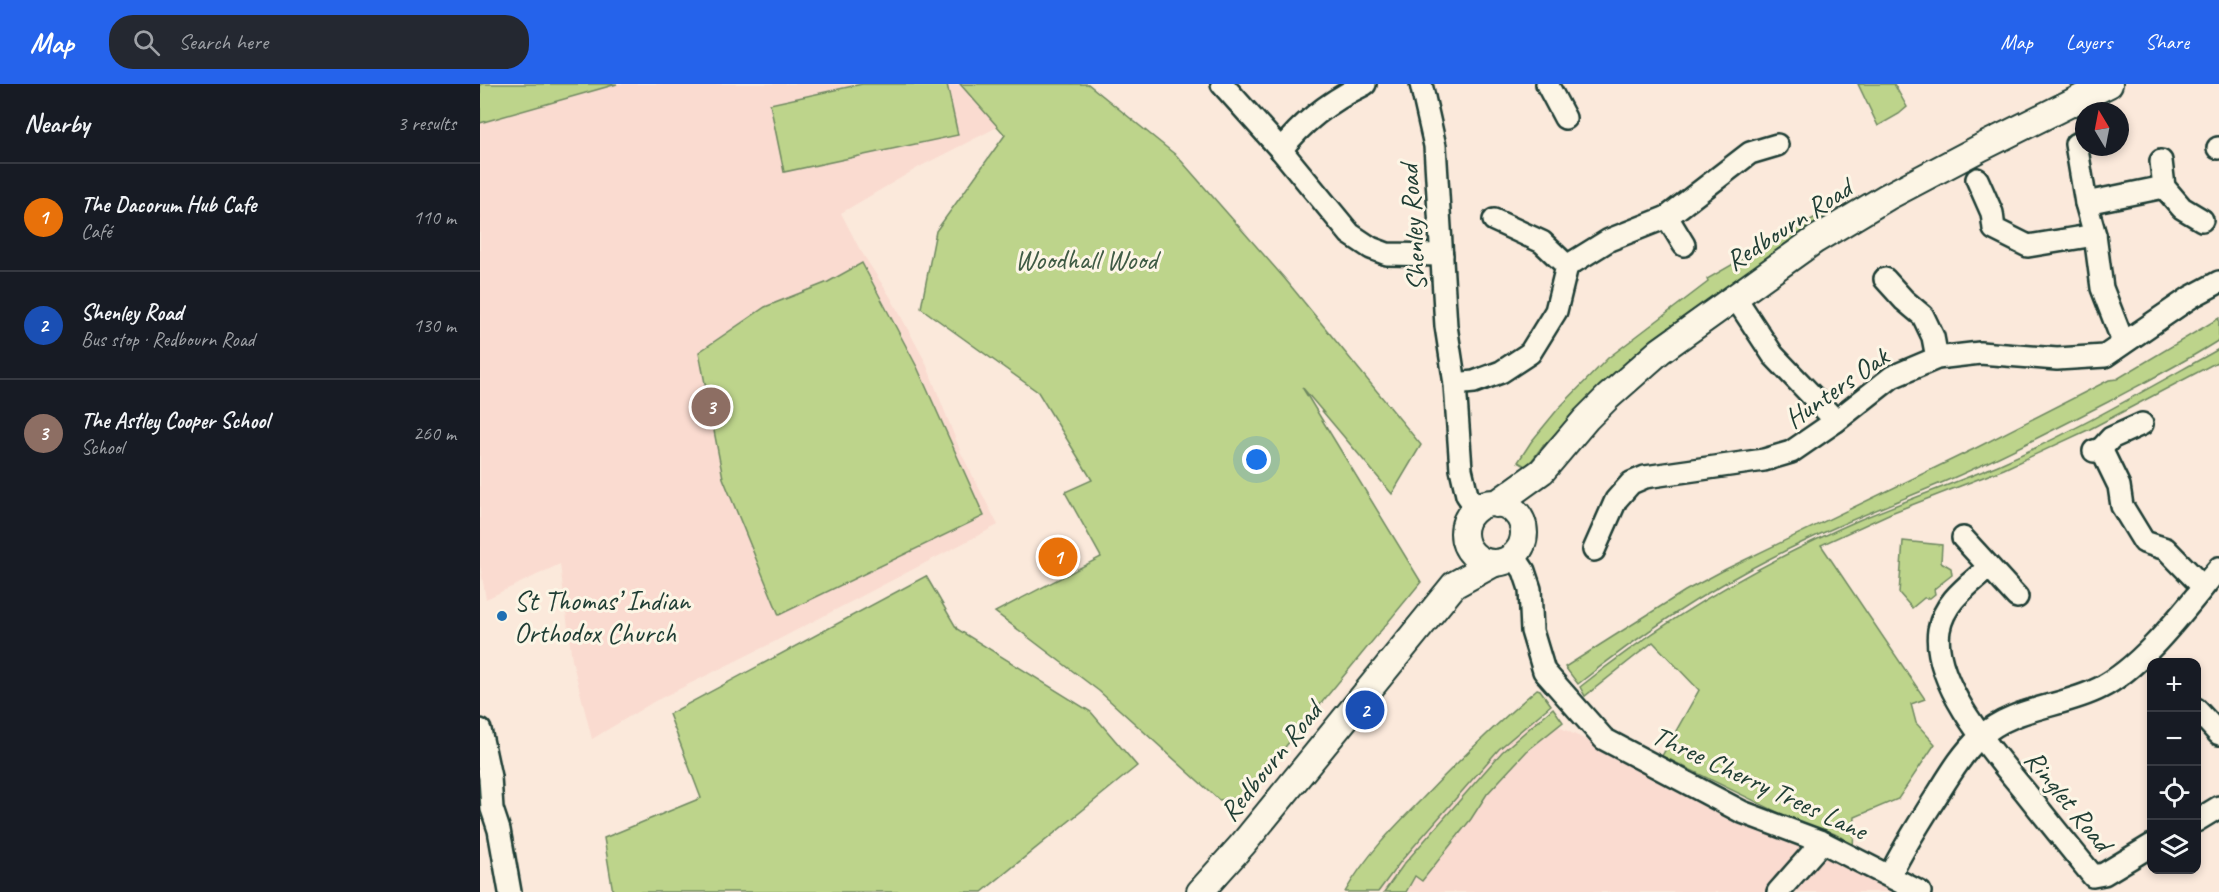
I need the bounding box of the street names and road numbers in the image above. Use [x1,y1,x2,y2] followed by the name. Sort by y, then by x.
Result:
[1390,159,1434,292] street label: Shenley Road
[1719,168,1861,278] street label: Redbourn Road
[1777,338,1897,436] street label: Hunters Oak
[1212,691,1332,828] street label: Redbourn Road
[1647,717,1875,848] street label: Three Cherry Trees Lane
[2017,742,2123,861] street label: Ringlet Road

